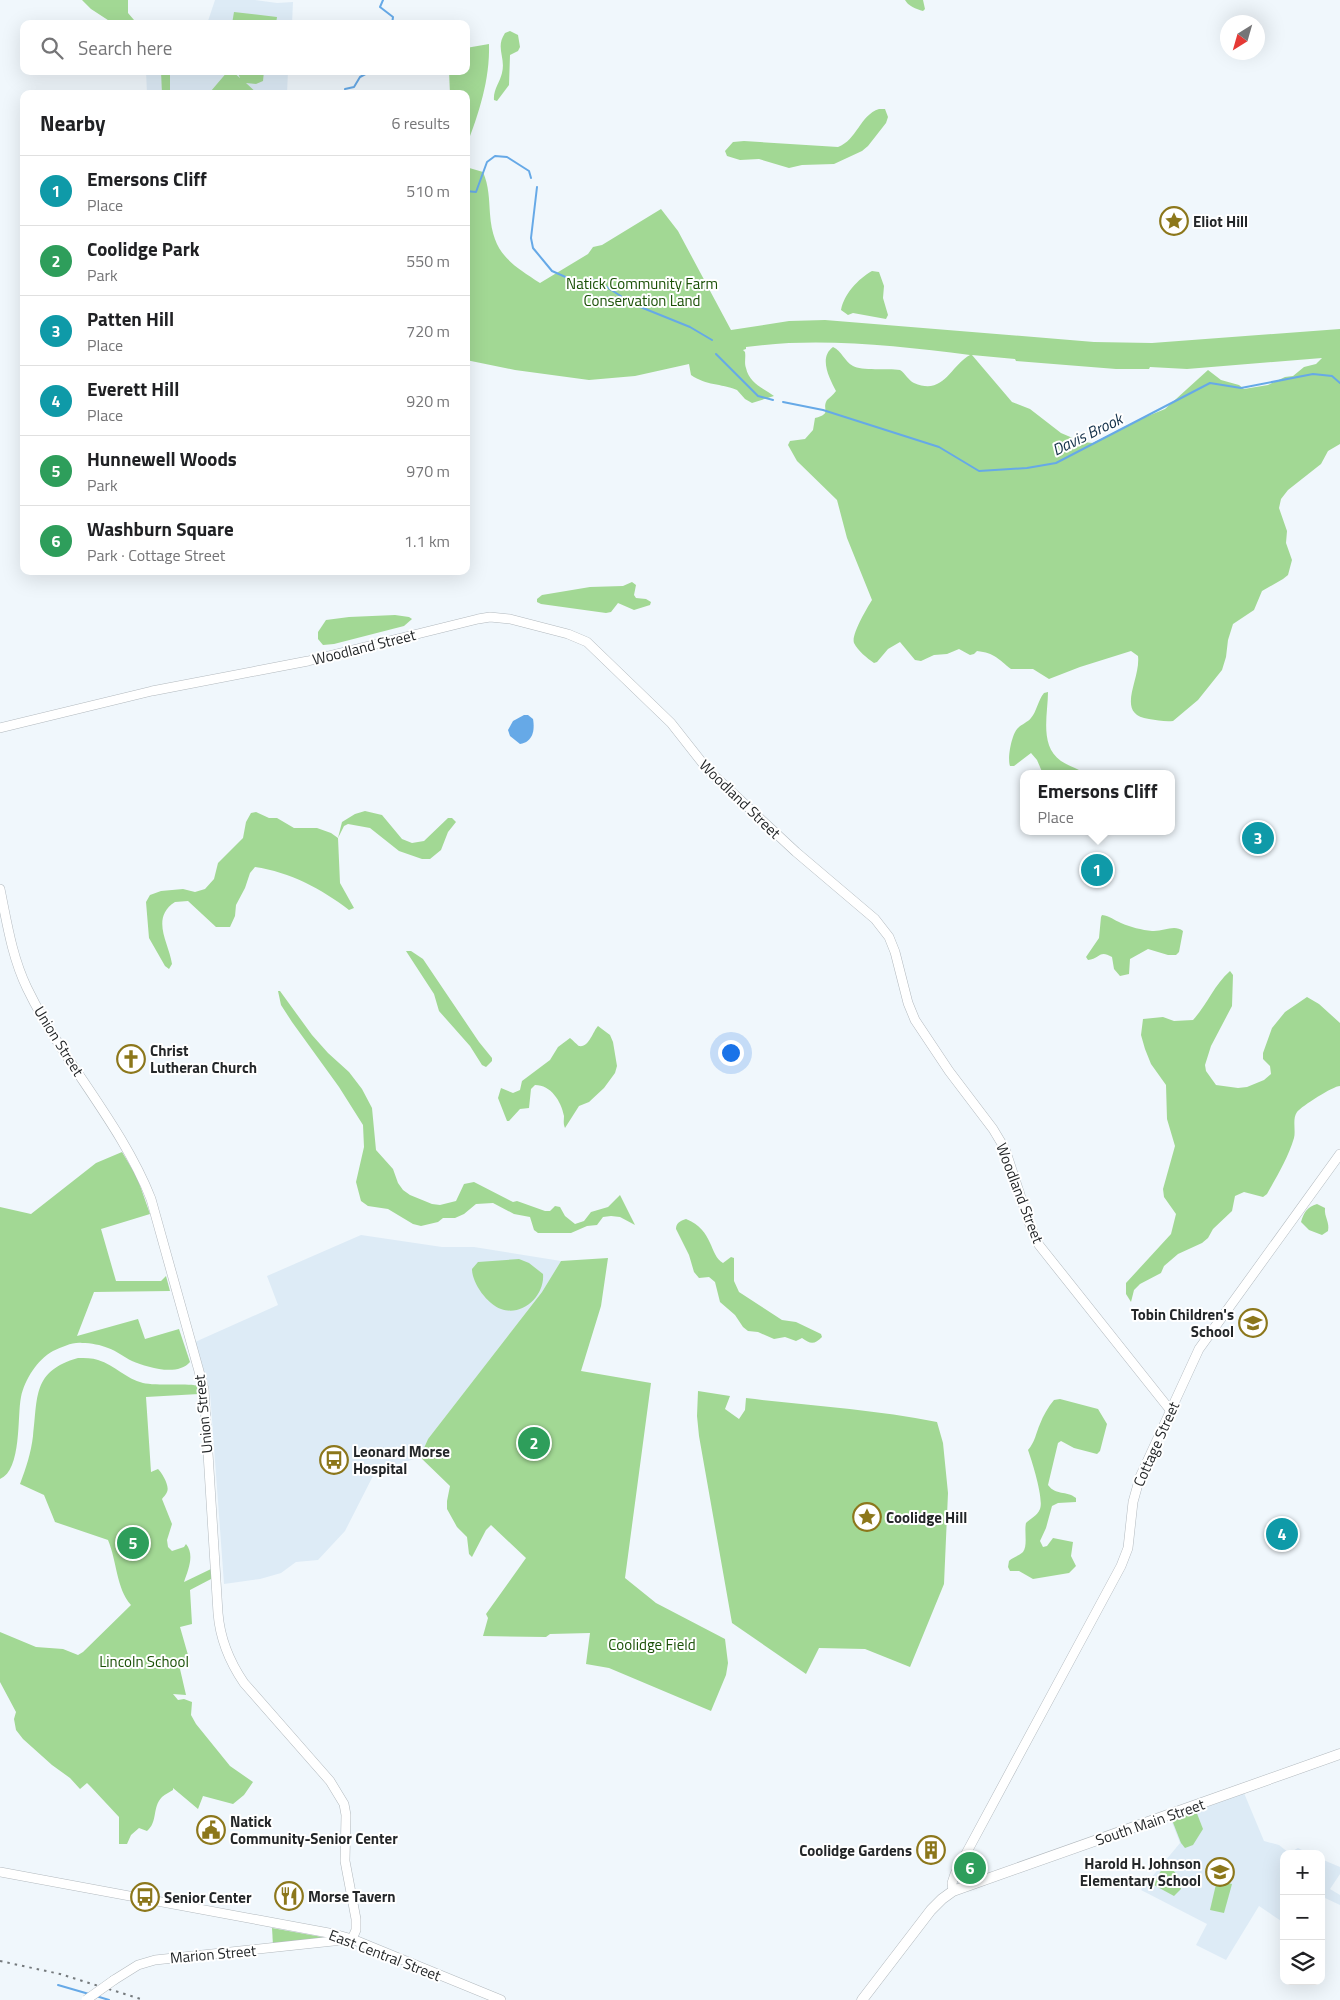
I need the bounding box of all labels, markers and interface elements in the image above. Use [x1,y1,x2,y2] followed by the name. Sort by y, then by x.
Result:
[1220,15,1265,60] north arrow
[20,20,470,75] search box
[78,33,172,62] text: Search here
[38,34,66,62] icon: search
[40,107,105,139] text: Nearby
[391,111,450,135] text: 6 results
[87,164,207,193] text: Emersons Cliff
[52,179,60,203] text: 1
[406,179,450,203] text: 510 m
[87,193,123,217] text: Place
[1159,206,1189,236] place icon: Eliot Hill
[1193,210,1248,233] place label: Eliot Hill
[87,234,200,263] text: Coolidge Park
[52,249,60,273] text: 2
[406,249,450,273] text: 550 m
[87,263,118,287] text: Park
[566,272,718,312] park label: Natick Community Farm Conservation Land
[87,304,174,333] text: Patten Hill
[52,319,60,343] text: 3
[406,319,450,343] text: 720 m
[87,333,123,357] text: Place
[87,374,179,403] text: Everett Hill
[52,389,60,413] text: 4
[406,389,450,413] text: 920 m
[87,403,123,427] text: Place
[1048,406,1128,461] water label: Davis Brook
[87,444,237,473] text: Hunnewell Woods
[52,459,60,483] text: 5
[406,459,450,483] text: 970 m
[87,473,118,497] text: Park
[87,514,234,543] text: Washburn Square
[52,529,60,553] text: 6
[404,529,450,553] text: 1.1 km
[87,543,225,567] text: Park · Cottage Street
[310,623,419,671] street label: Woodland Street
[694,754,787,844] street label: Woodland Street
[1020,770,1175,835] popup
[1038,776,1157,805] text: Emersons Cliff
[1038,805,1074,829] text: Place
[1242,819,1274,857] pin: 3
[1081,851,1113,889] pin: 1
[28,1001,90,1081] street label: Union Street
[150,1039,257,1079] place label: Christ Lutheran Church
[718,1040,744,1066] your location
[116,1044,146,1074] church icon: Christ Lutheran Church
[990,1140,1050,1247] street label: Woodland Street
[1131,1303,1234,1343] place label: Tobin Children's School
[1238,1308,1268,1338] school or university icon: Tobin Children's School
[187,1373,219,1454] street label: Union Street
[1127,1397,1185,1490] street label: Cottage Street
[518,1424,550,1462] pin: 2
[353,1440,450,1480] place label: Leonard Morse Hospital
[319,1445,349,1475] bus stop icon: Leonard Morse Hospital
[852,1502,882,1532] place icon: Coolidge Hill
[886,1506,967,1529] place label: Coolidge Hill
[1266,1515,1298,1553] pin: 4
[117,1524,149,1562] pin: 5
[608,1633,696,1656] park label: Coolidge Field
[99,1650,189,1673] park label: Lincoln School
[1092,1792,1208,1851] street label: South Main Street
[230,1810,398,1850] place label: Natick Community-Senior Center
[196,1815,226,1845] public building icon: Natick Community-Senior Center
[916,1835,946,1865] building icon: Coolidge Gardens
[799,1839,912,1862] place label: Coolidge Gardens
[954,1849,986,1887] pin: 6
[1280,1850,1325,1985] map controls
[1280,1850,1325,1895] button: +
[1080,1852,1201,1892] place label: Harold H. Johnson Elementary School
[1205,1857,1235,1887] school or university icon: Harold H. Johnson Elementary School
[274,1881,304,1911] restaurant icon: Morse Tavern
[130,1882,160,1912] bus stop icon: Senior Center
[308,1885,396,1908] place label: Morse Tavern
[164,1886,252,1909] place label: Senior Center
[1280,1895,1325,1940] button: −
[326,1923,445,1987] street label: East Central Street
[169,1939,258,1969] street label: Marion Street
[1280,1940,1325,1985] button: layers

